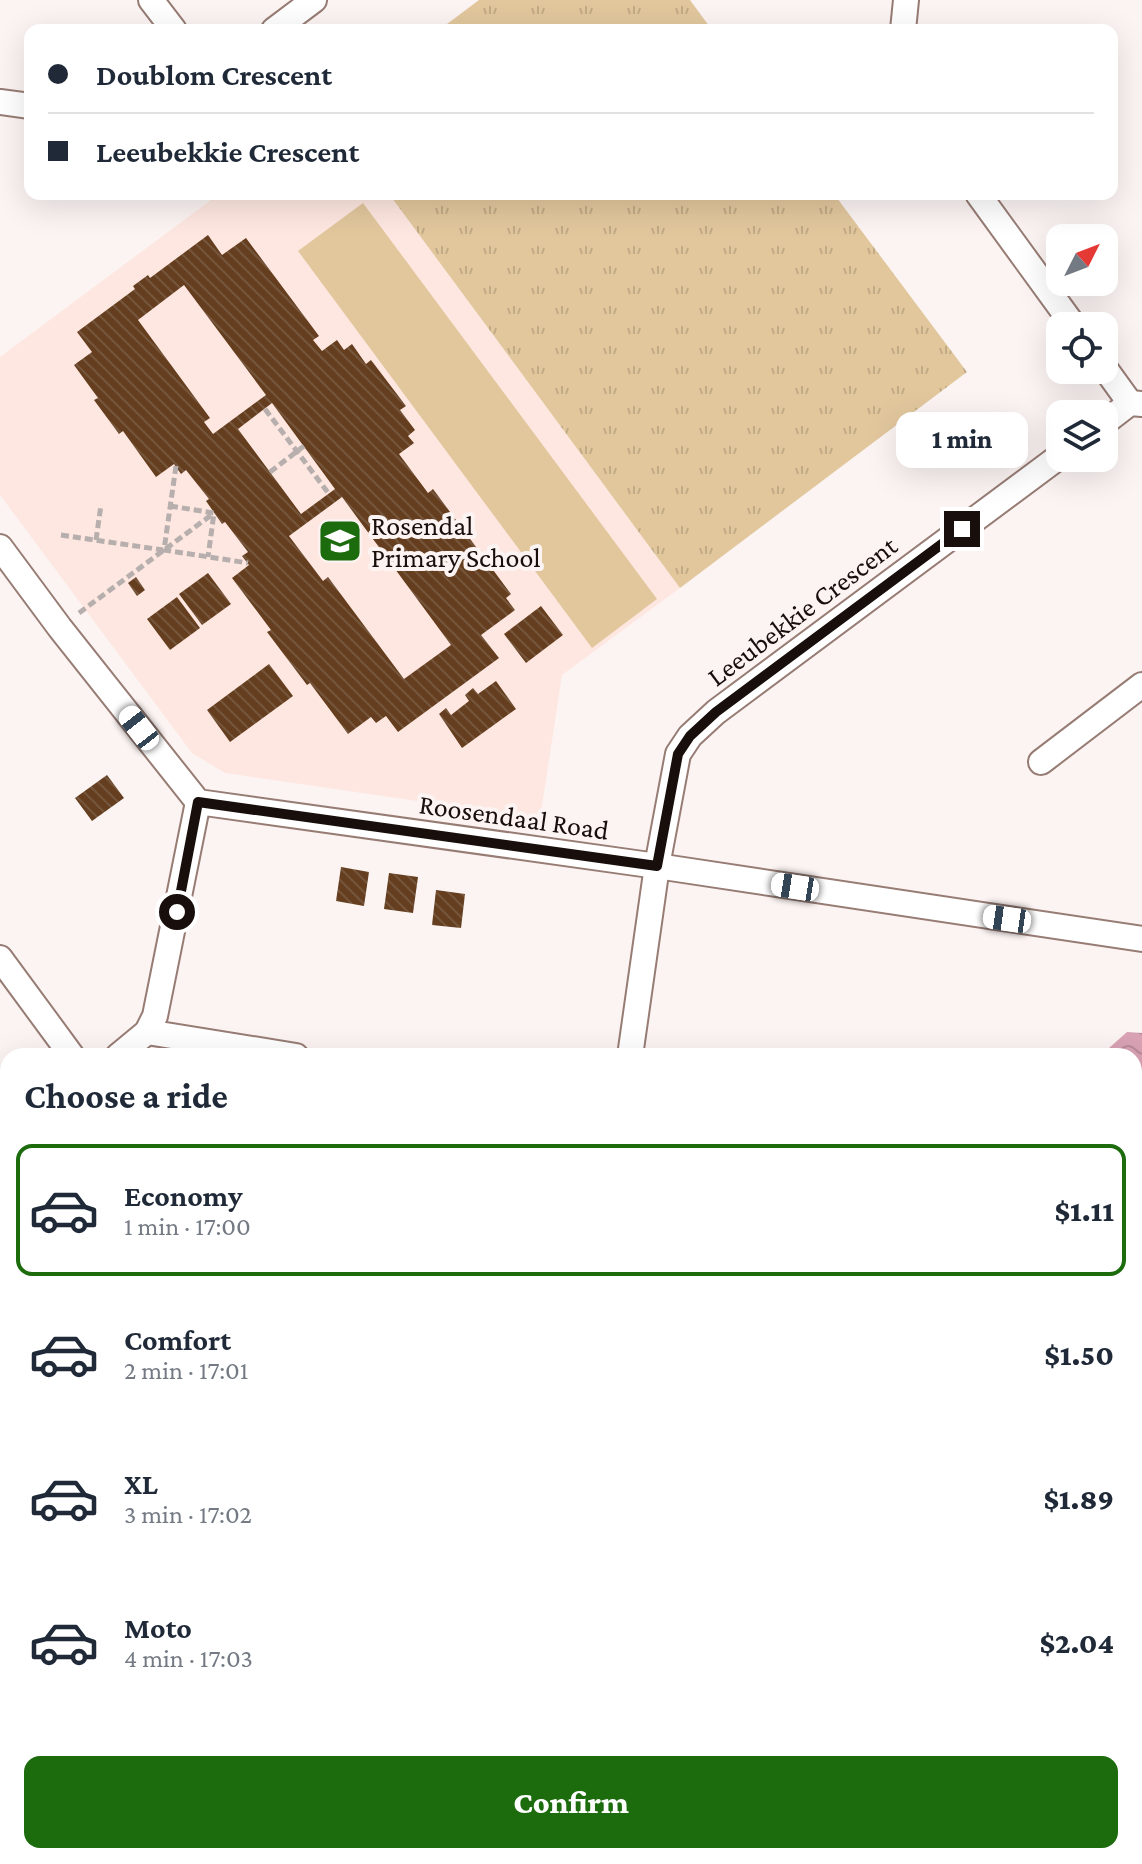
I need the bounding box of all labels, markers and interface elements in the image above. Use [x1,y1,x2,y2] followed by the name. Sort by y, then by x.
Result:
[96,58,332,91] text: Doublom Crescent
[96,135,359,168] text: Leeubekkie Crescent
[1046,224,1118,296] north arrow
[1046,224,1118,472] map controls
[1046,312,1118,384] button: locate
[1046,400,1118,472] button: layers
[896,413,1028,469] callout: 1 min
[932,425,992,454] text: 1 min
[371,510,541,573] place label: Rosendal Primary School
[944,511,980,547] route end
[316,517,364,565] school or university icon: Rosendal Primary School
[701,529,903,692] street label: Leeubekkie Crescent
[115,702,163,754] car
[417,788,611,846] street label: Roosendaal Road
[769,871,821,903] car
[159,894,195,930] route start
[982,904,1032,934] car
[24,1076,228,1116] text: Choose a ride
[28,1174,100,1246] icon: car
[124,1179,243,1212] text: Economy
[1054,1194,1114,1227] text: $1.11
[124,1212,251,1241] text: 1 min · 17:00
[28,1318,100,1390] icon: car
[124,1323,231,1356] text: Comfort
[1044,1338,1114,1371] text: $1.50
[124,1356,248,1385] text: 2 min · 17:01
[28,1462,100,1534] icon: car
[124,1467,158,1500] text: XL
[1043,1482,1114,1515] text: $1.89
[124,1500,252,1529] text: 3 min · 17:02
[28,1606,100,1678] icon: car
[124,1611,192,1644] text: Moto
[1039,1626,1114,1659] text: $2.04
[124,1644,253,1673] text: 4 min · 17:03
[24,1756,1118,1848] button: Confirm

